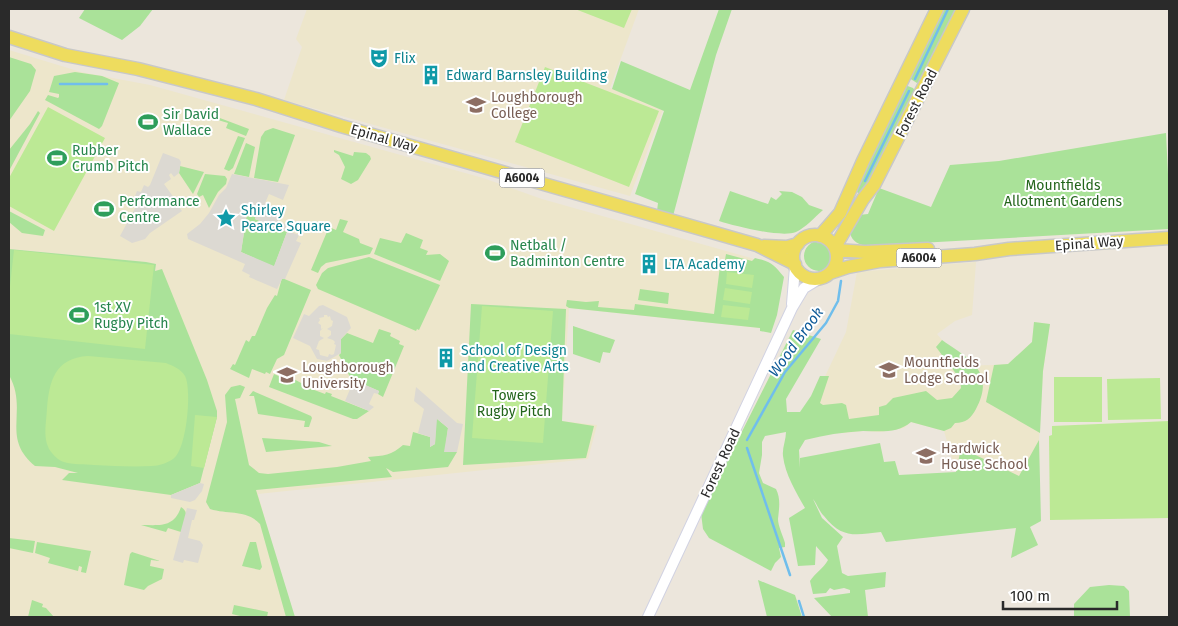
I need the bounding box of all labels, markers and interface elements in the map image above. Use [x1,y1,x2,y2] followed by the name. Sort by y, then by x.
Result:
[368,47,390,69] theatre icon: Flix
[394,50,416,67] place label: Flix
[420,64,442,86] building icon: Edward Barnsley Building
[892,66,941,140] street label: Forest Road
[446,67,608,84] place label: Edward Barnsley Building
[491,89,583,122] place label: Loughborough College
[465,94,487,116] school or university icon: Loughborough College
[163,106,219,139] place label: Sir David Wallace
[137,111,159,133] sports icon: Sir David Wallace
[349,121,419,156] street label: Epinal Way
[72,142,149,175] place label: Rubber Crumb Pitch
[46,147,68,169] sports icon: Rubber Crumb Pitch
[500,168,544,188] road number: A6004
[1004,177,1123,210] park label: Mountfields Allotment Gardens
[119,193,200,226] place label: Performance Centre
[93,198,115,220] sports icon: Performance Centre
[241,202,331,235] place label: Shirley Pearce Square
[215,207,237,229] place icon: Shirley Pearce Square
[1054,233,1124,254] street label: Epinal Way
[510,237,625,270] place label: Netball / Badminton Centre
[484,242,506,264] sports icon: Netball / Badminton Centre
[896,248,942,268] road number: A6004
[638,253,660,275] building icon: LTA Academy
[664,256,745,273] place label: LTA Academy
[94,299,169,332] place label: 1st XV Rugby Pitch
[68,304,90,326] sports icon: 1st XV Rugby Pitch
[765,304,827,380] water label: Wood Brook
[461,342,569,375] place label: School of Design and Creative Arts
[435,347,457,369] building icon: School of Design and Creative Arts
[904,354,989,387] place label: Mountfields Lodge School
[302,359,394,392] place label: Loughborough University
[878,359,900,381] school or university icon: Mountfields Lodge School
[276,364,298,386] school or university icon: Loughborough University
[477,387,551,420] park label: Towers Rugby Pitch
[697,426,744,501] street label: Forest Road
[941,440,1028,473] place label: Hardwick House School
[915,445,937,467] school or university icon: Hardwick House School
[1003,578,1117,610] scale bar
[1010,587,1050,605] text: 100 m

